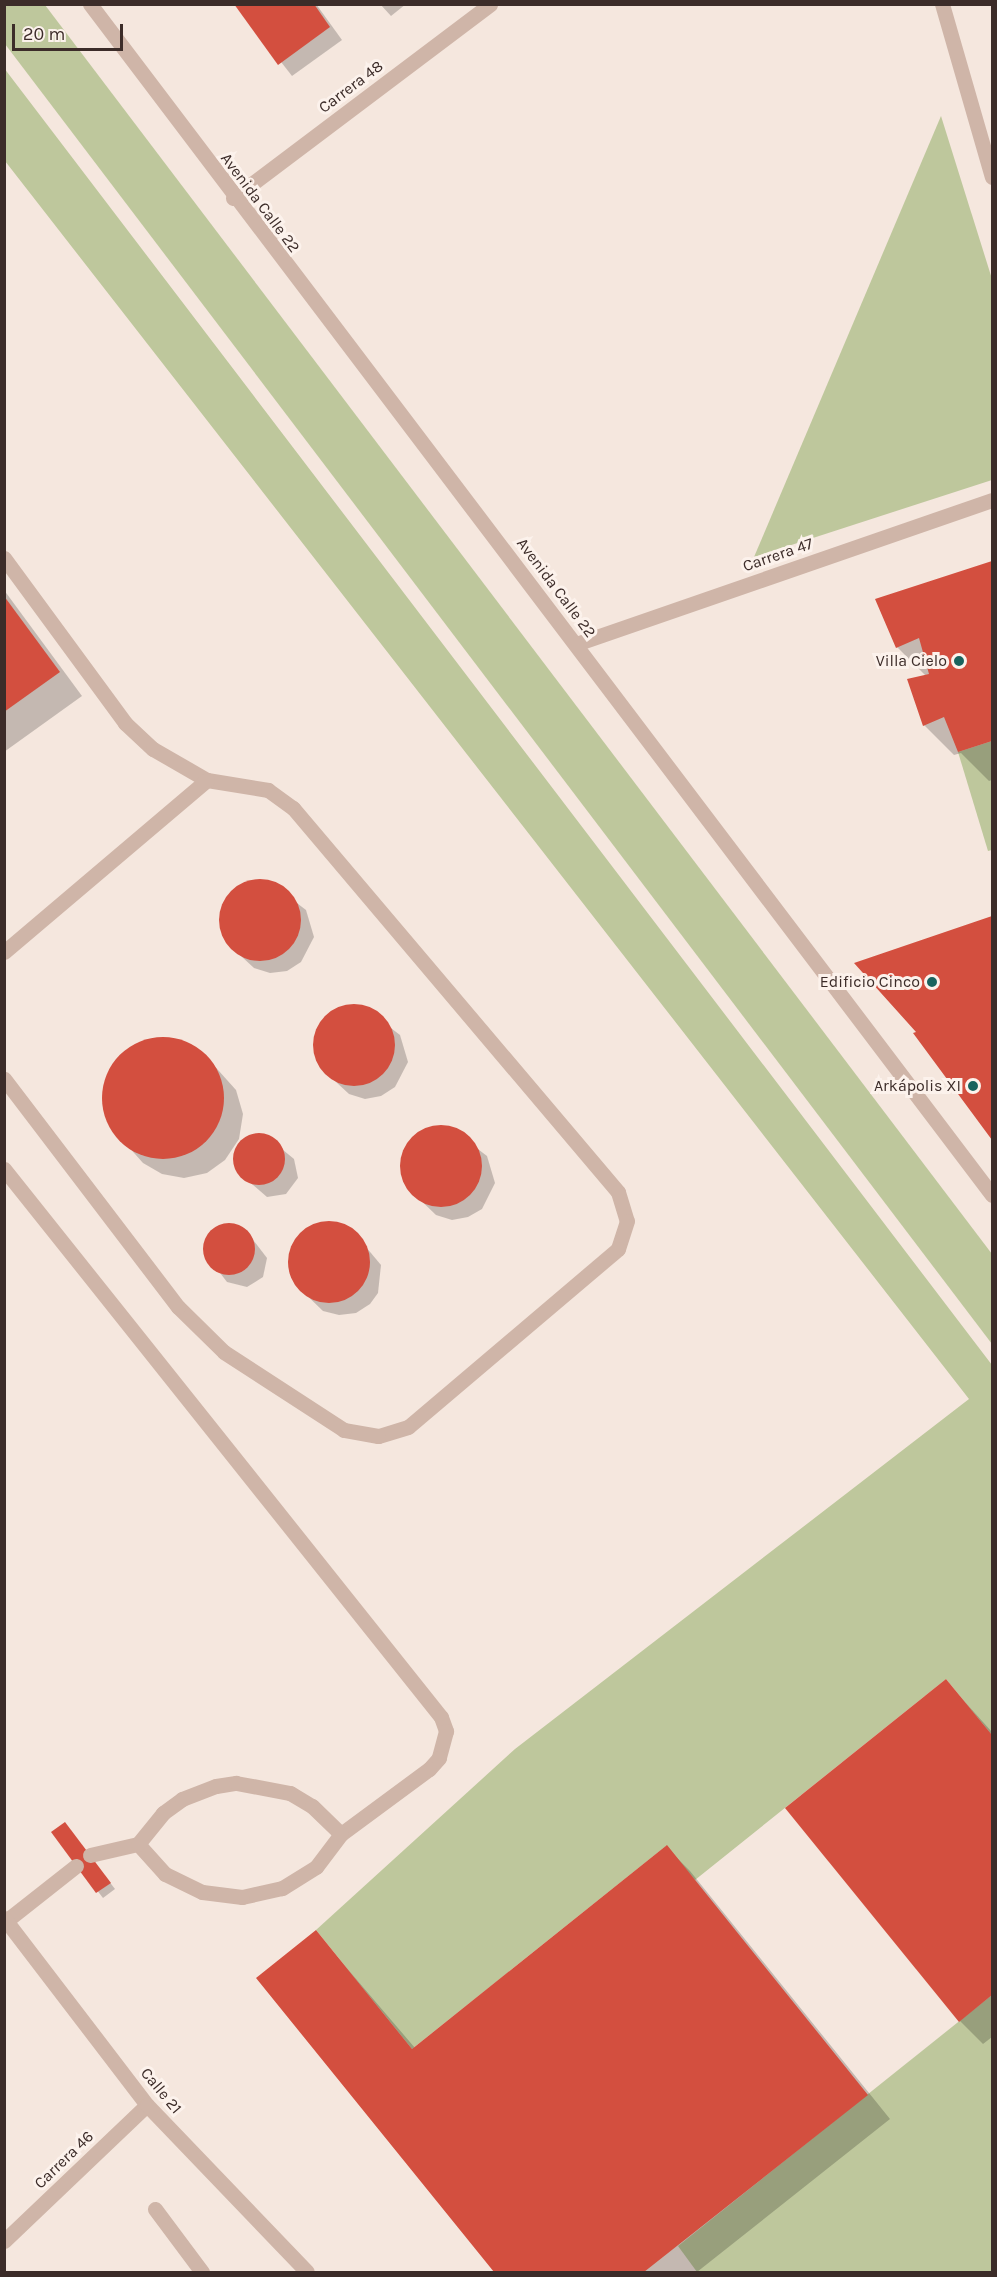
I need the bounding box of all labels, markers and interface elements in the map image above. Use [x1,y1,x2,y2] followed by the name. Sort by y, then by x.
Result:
[15,12,126,50] scale bar
[23,23,65,45] text: 20 m
[315,57,387,117] street label: Carrera 48
[216,149,304,257] street label: Avenida Calle 22
[512,534,600,642] street label: Avenida Calle 22
[740,534,816,576] street label: Carrera 47
[876,651,947,671] place label: Villa Cielo
[952,654,966,668] marker: Villa Cielo
[820,972,920,992] place label: Edificio Cinco
[925,975,939,989] marker: Edificio Cinco
[874,1076,961,1096] place label: Arkápolis XI
[966,1079,980,1093] marker: Arkápolis XI
[136,2064,186,2118] street label: Calle 21
[30,2127,98,2193] street label: Carrera 46

